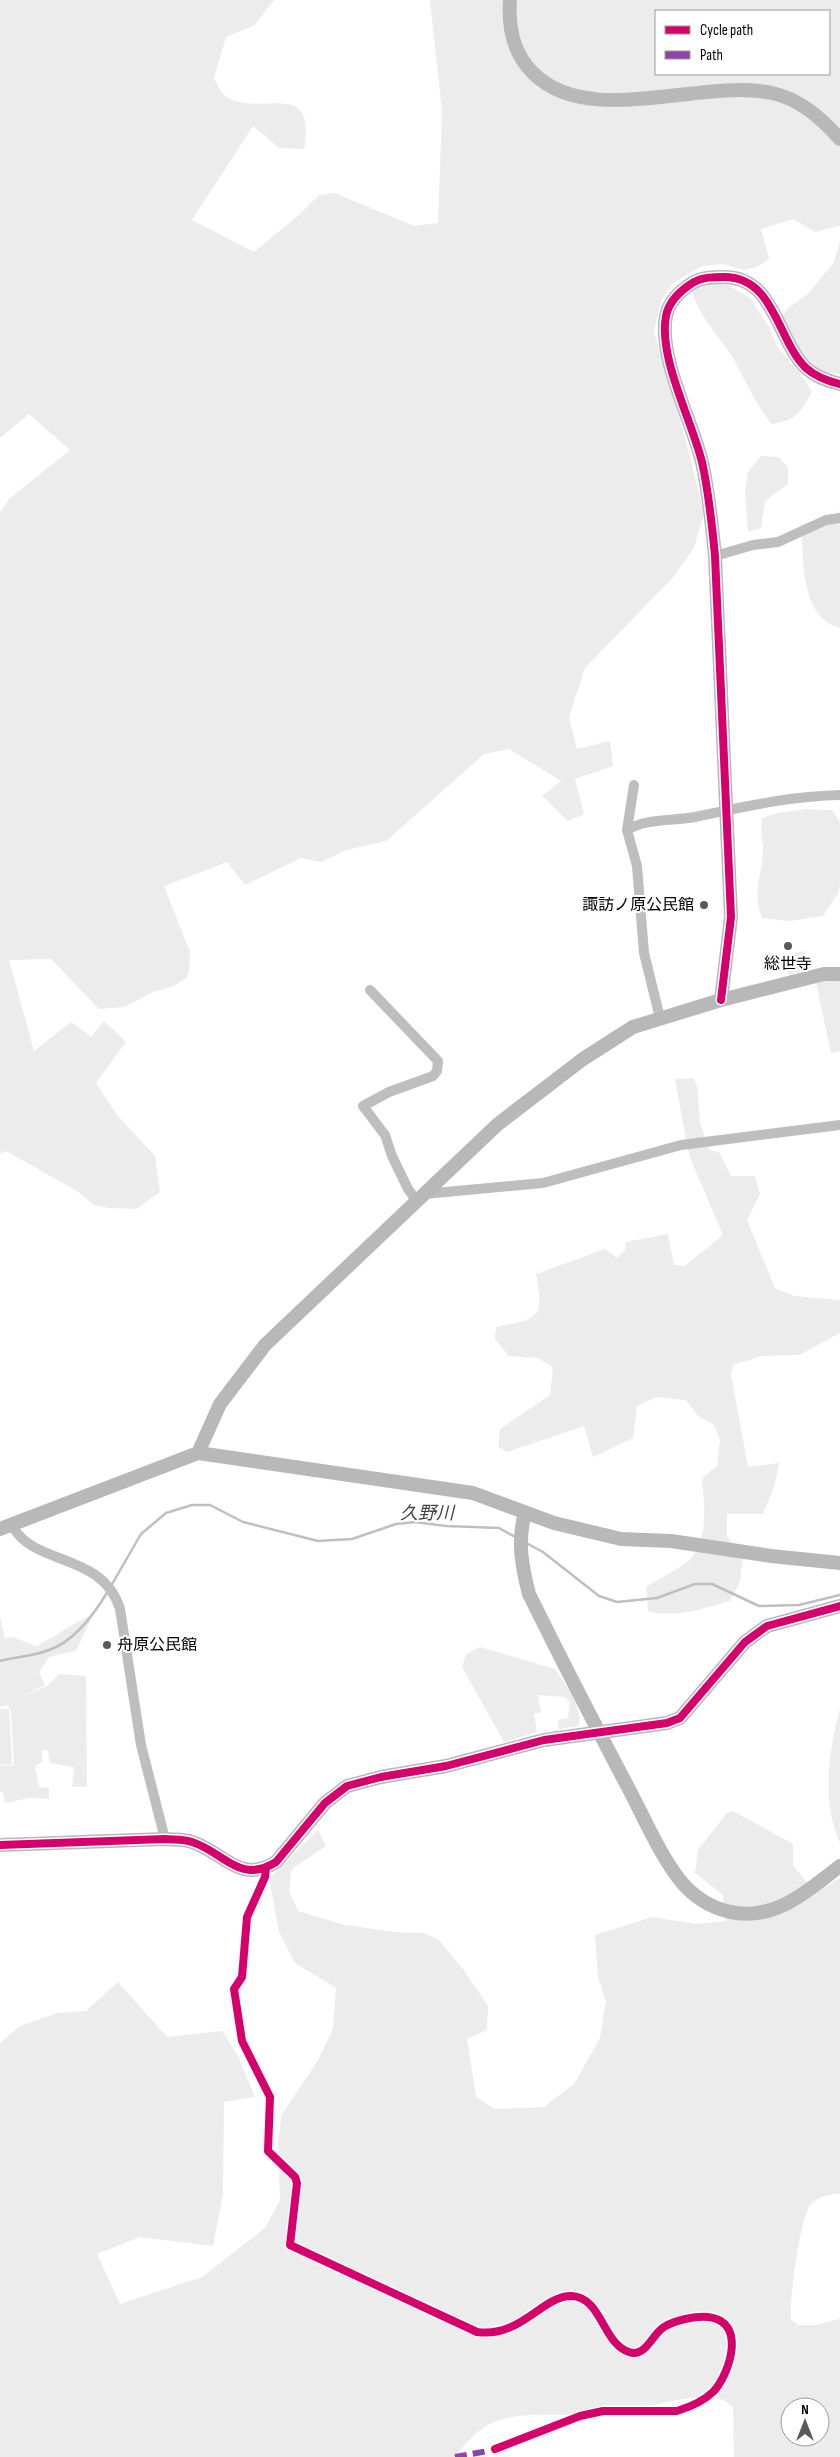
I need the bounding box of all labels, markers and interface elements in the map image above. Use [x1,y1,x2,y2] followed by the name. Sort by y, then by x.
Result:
[655,10,830,75] legend
[700,21,753,40] text: Cycle path
[700,46,723,65] text: Path
[582,896,694,915] place label: 諏訪ノ原公民館
[698,899,710,911] marker: 諏訪ノ原公民館
[782,940,794,952] marker: 総世寺
[764,955,812,974] place label: 総世寺
[400,1503,456,1524] water label: 久野川
[117,1636,197,1655] place label: 舟原公民館
[101,1639,113,1651] marker: 舟原公民館
[780,2397,830,2447] north arrow
[801,2401,809,2418] text: N

